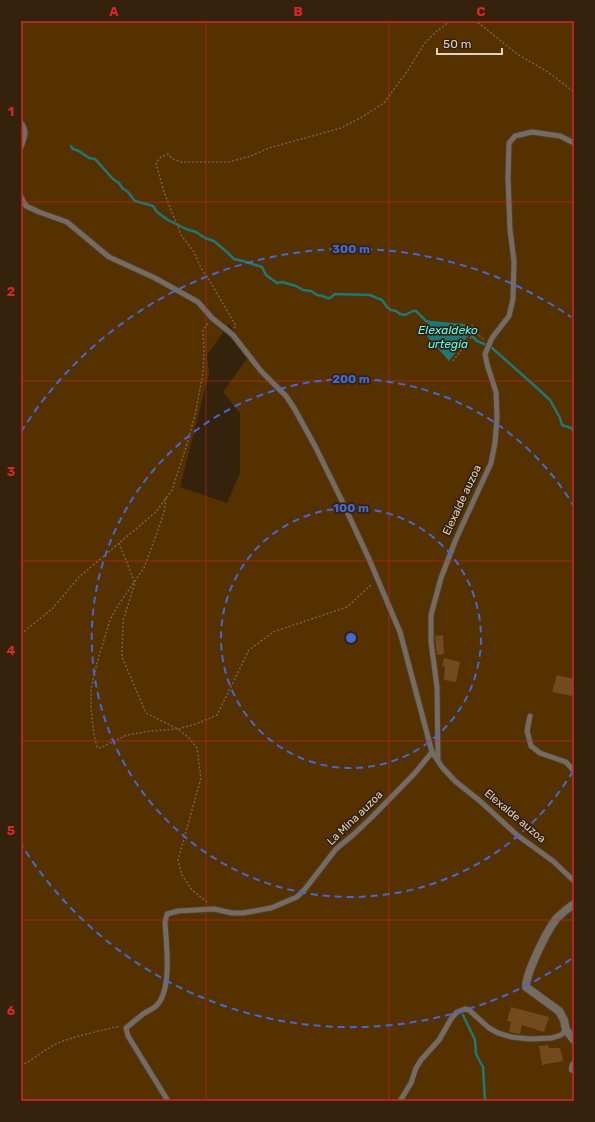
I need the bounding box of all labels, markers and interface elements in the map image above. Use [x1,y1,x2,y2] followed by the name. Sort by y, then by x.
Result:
[109,4,119,19] text: A
[293,4,303,19] text: B
[476,4,486,19] text: C
[437,30,502,56] scale bar
[443,37,471,51] text: 50 m
[8,104,14,119] text: 1
[332,242,370,256] text: 300 m
[7,284,15,299] text: 2
[418,323,478,351] water label: Elexaldeko urtegia
[332,372,370,386] text: 200 m
[440,463,484,537] street label: Elexalde auzoa
[7,464,16,479] text: 3
[333,501,369,515] text: 100 m
[344,631,358,645] centre of rings
[7,643,16,658] text: 4
[482,787,548,845] street label: Elexalde auzoa
[324,788,386,848] street label: La Mina auzoa
[7,823,15,838] text: 5
[7,1003,16,1018] text: 6

